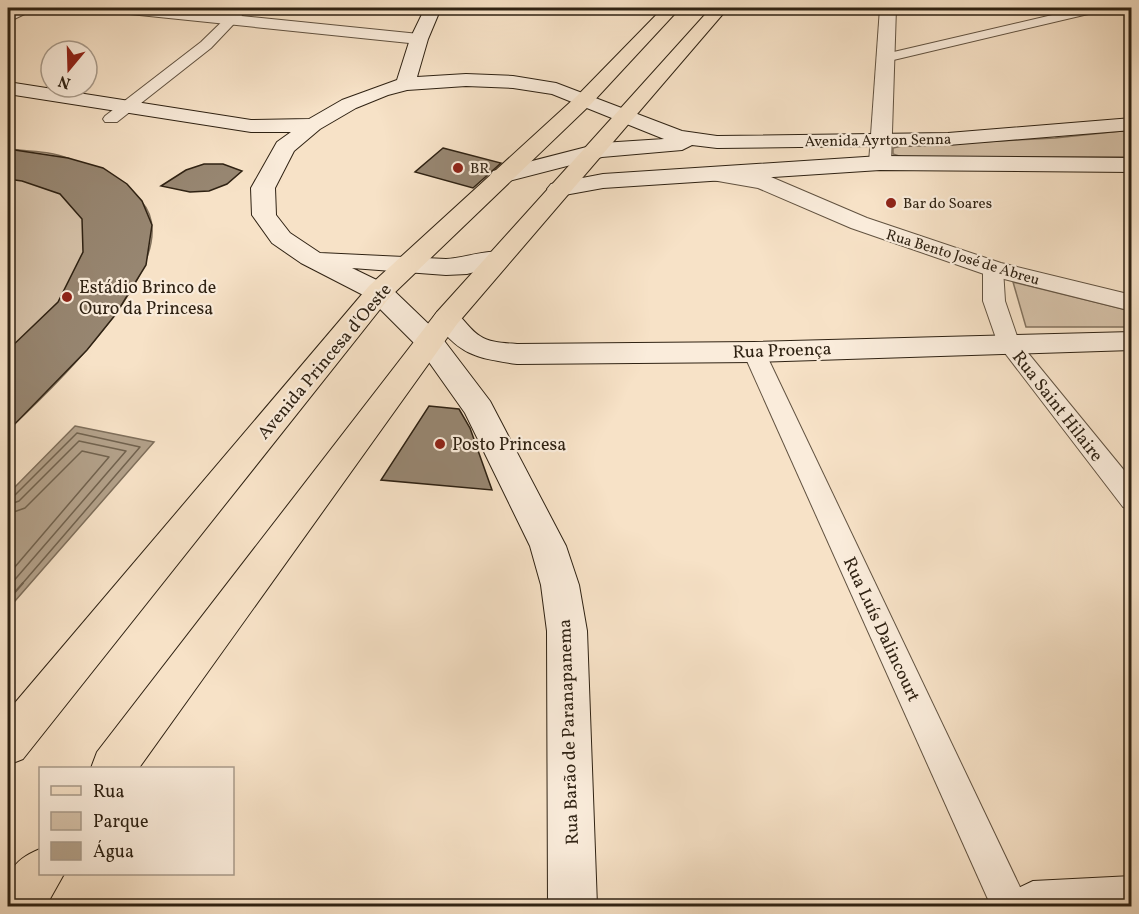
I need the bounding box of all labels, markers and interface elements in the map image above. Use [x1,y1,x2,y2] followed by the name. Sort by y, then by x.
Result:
[39,39,99,99] north arrow
[55,69,74,94] text: N
[804,130,952,153] street label: Avenida Ayrton Senna
[470,159,490,180] place label: BR
[451,161,465,175] marker: BR
[903,194,992,215] place label: Bar do Soares
[884,196,898,210] marker: Bar do Soares
[883,225,1042,292] street label: Rua Bento José de Abreu
[79,276,216,322] place label: Estádio Brinco de Ouro da Princesa
[252,278,398,445] street label: Avenida Princesa d'Oeste
[60,290,74,304] marker: Estádio Brinco de Ouro da Princesa
[732,337,832,366] street label: Rua Proença
[1005,346,1108,468] street label: Rua Saint Hilaire
[452,433,566,458] place label: Posto Princesa
[433,437,447,451] marker: Posto Princesa
[836,553,925,706] street label: Rua Luís Dalincourt
[553,618,586,845] street label: Rua Barão de Paranapanema
[39,767,234,875] legend
[93,780,124,805] text: Rua
[93,810,148,835] text: Parque
[93,840,134,865] text: Água

